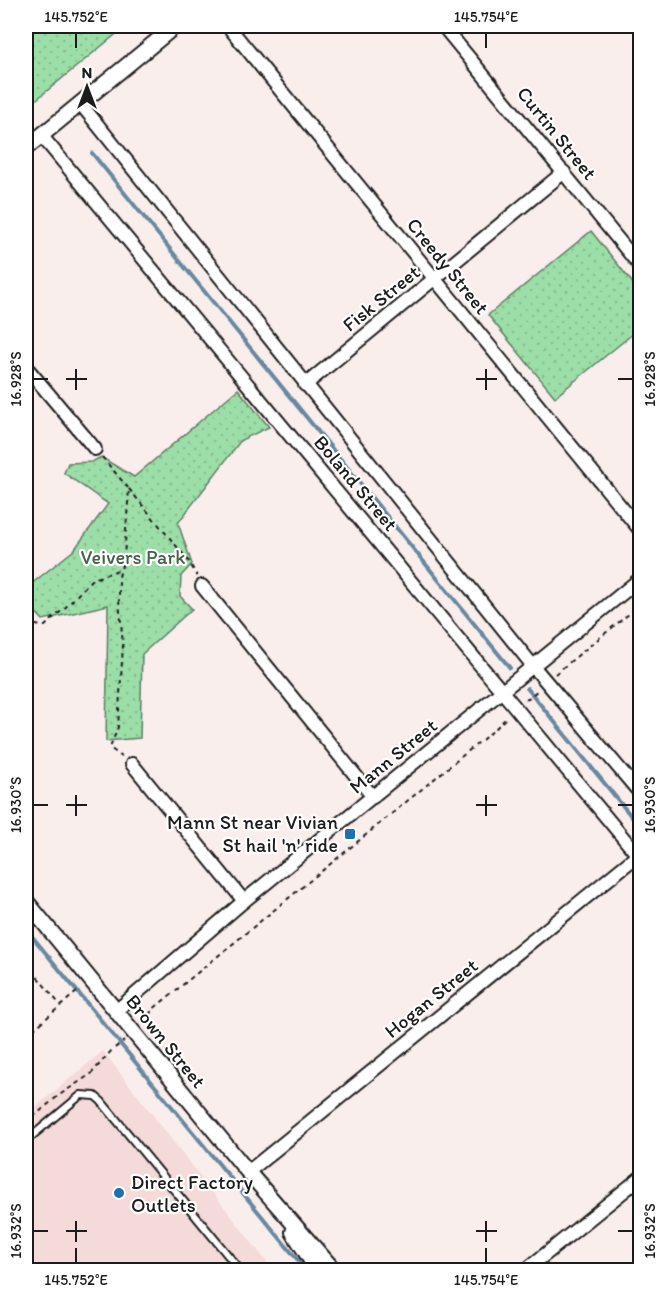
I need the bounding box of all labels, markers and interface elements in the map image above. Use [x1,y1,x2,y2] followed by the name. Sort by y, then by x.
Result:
[44,8,108,26] text: 145.752°E
[454,8,518,26] text: 145.754°E
[57,57,117,117] north arrow
[82,63,92,82] text: N
[512,81,602,185] street label: Curtin Street
[402,213,494,319] street label: Creedy Street
[338,259,425,336] street label: Fisk Street
[7,351,25,407] text: 16.928°S
[641,351,659,407] text: 16.928°S
[309,430,403,536] street label: Boland Street
[81,545,185,569] park label: Veivers Park
[344,713,442,799] street label: Mann Street
[7,777,25,833] text: 16.930°S
[641,777,659,833] text: 16.930°S
[167,810,338,857] place label: Mann St near Vivian St hail 'n' ride
[343,827,357,841] marker: Mann St near Vivian St hail 'n' ride
[380,953,483,1043] street label: Hogan Street
[121,989,211,1093] street label: Brown Street
[131,1170,254,1217] place label: Direct Factory Outlets
[112,1186,126,1200] marker: Direct Factory Outlets
[7,1203,25,1259] text: 16.932°S
[641,1203,659,1259] text: 16.932°S
[44,1271,108,1289] text: 145.752°E
[454,1271,518,1289] text: 145.754°E

